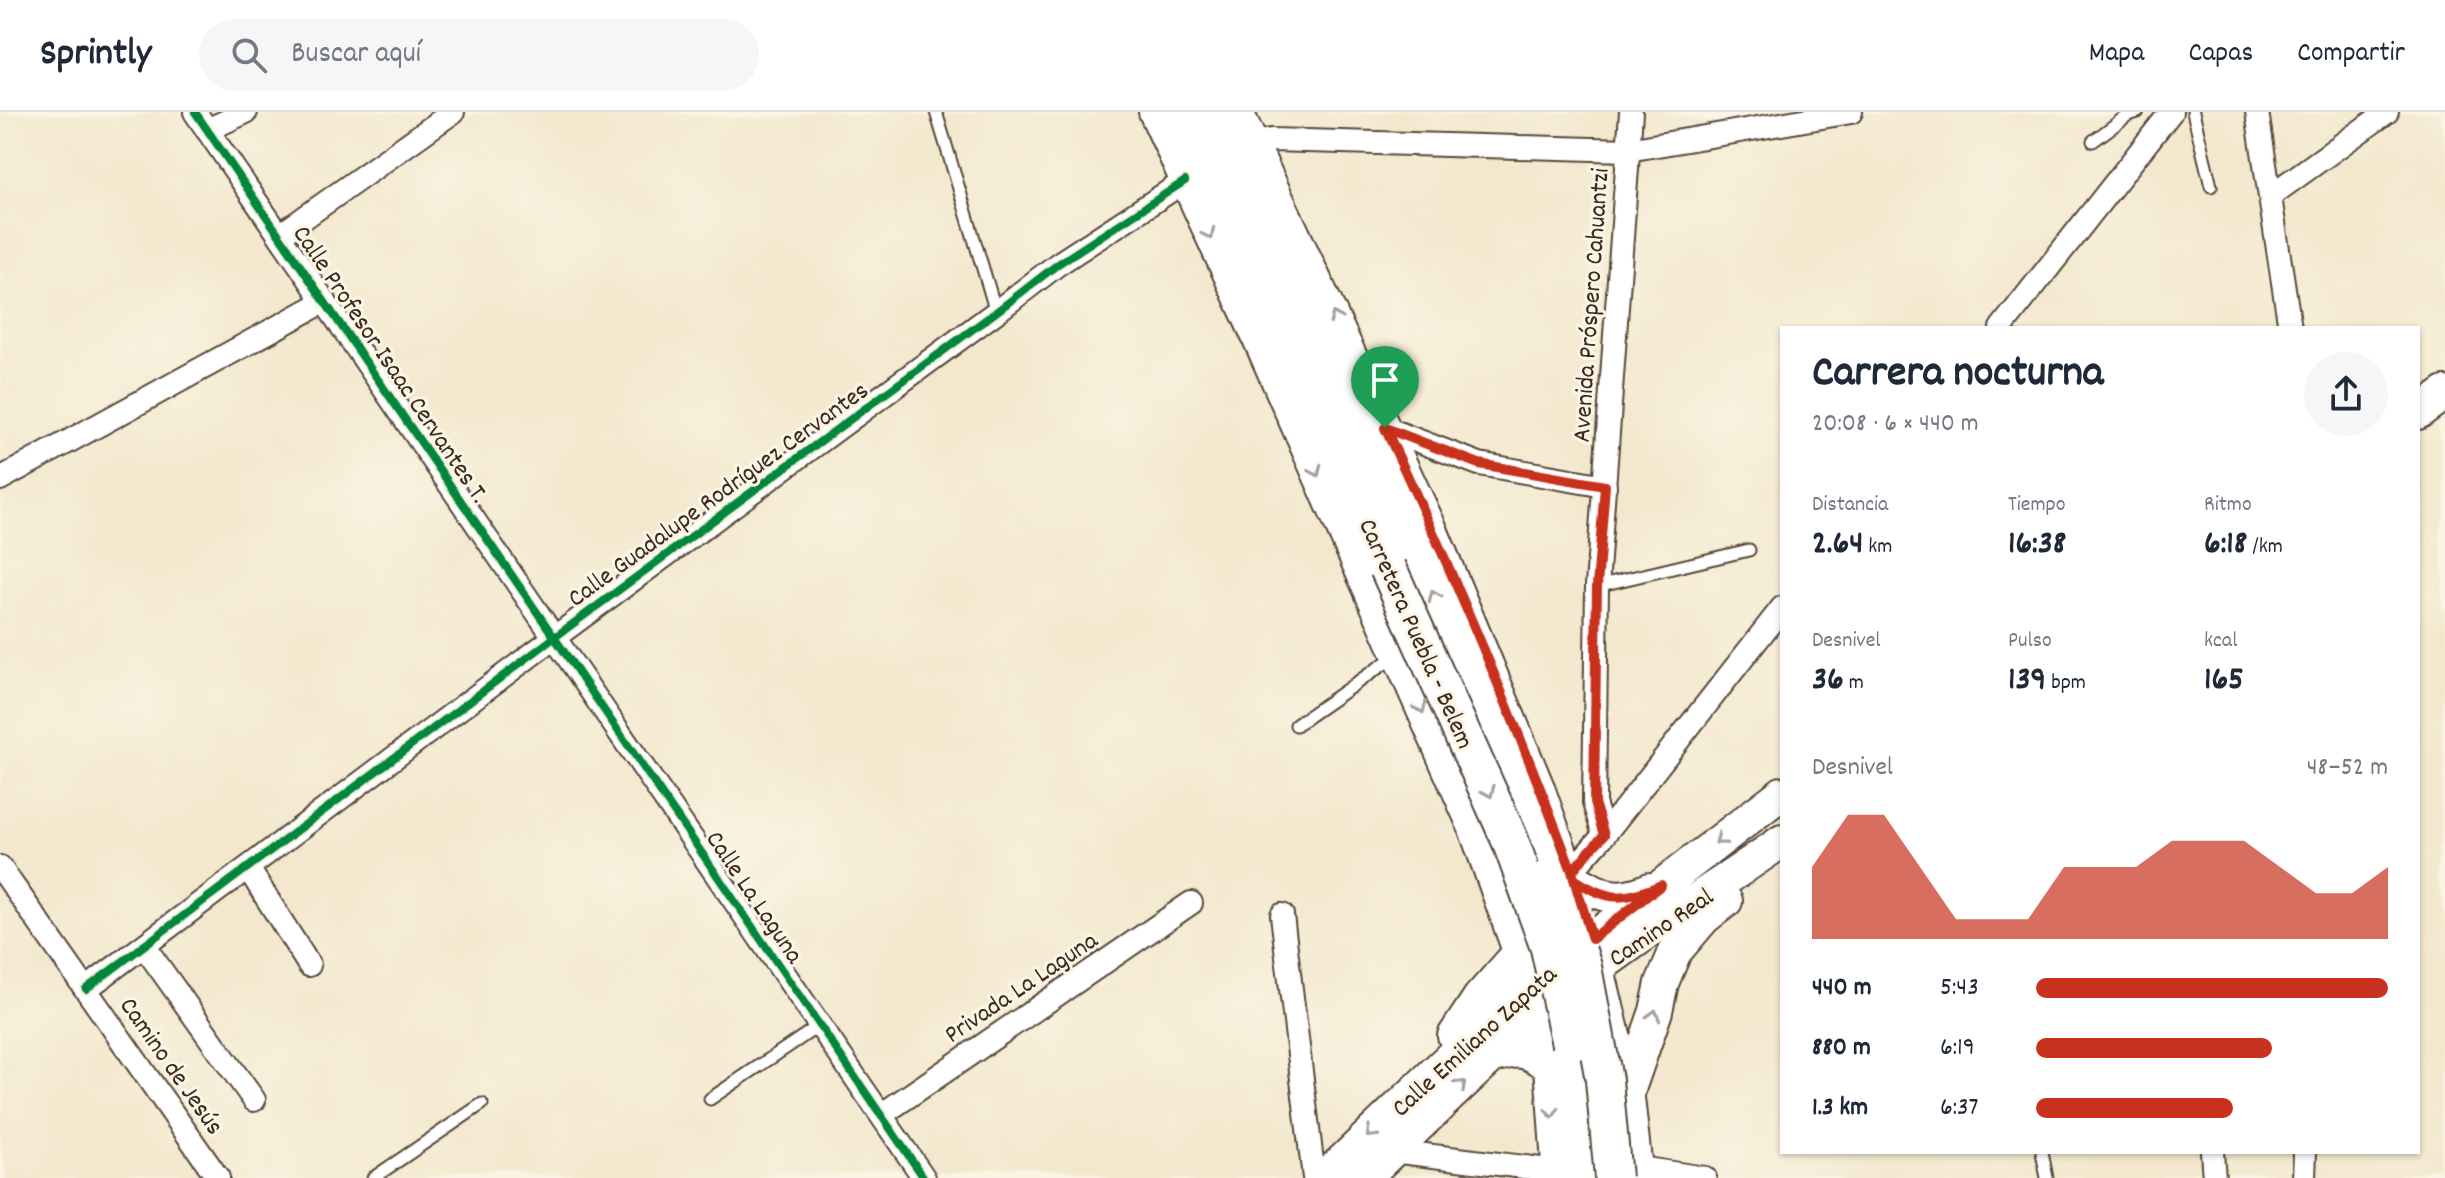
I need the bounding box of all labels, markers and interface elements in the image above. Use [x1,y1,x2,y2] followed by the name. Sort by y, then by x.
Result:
[199,19,759,91] search box
[40,28,151,83] text: Sprintly
[227,33,271,77] icon: search
[291,34,421,77] text: Buscar aquí
[2089,35,2144,75] text: Mapa
[2188,35,2253,75] text: Capas
[2297,35,2405,75] text: Compartir
[1564,167,1621,444] street label: Avenida Próspero Cahuantzi
[282,219,496,511] street label: Calle Profesor Isaac Cervantes T.
[1199,225,1215,240] one-way arrow
[1329,311,1345,325] one-way arrow
[1812,344,2104,407] text: Carrera nocturna
[1351,346,1419,428] pin
[2304,352,2388,436] button: share
[1363,358,1407,402] icon: arrive
[561,374,877,618] street label: Calle Guadalupe Rodríguez Cervantes
[1812,406,1979,443] text: 20:08 · 6 × 440 m
[1306,462,1322,477] one-way arrow
[1812,490,1888,521] text: Distancia
[2008,490,2066,521] text: Tiempo
[2204,490,2252,521] text: Ritmo
[1347,513,1482,756] street label: Carretera Puebla - Belem
[1812,521,1863,570] text: 2.64
[2008,521,2066,570] text: 16:38
[2204,521,2247,570] text: 6:18
[1863,532,1892,563] text: km
[2247,532,2283,563] text: /km
[1428,590,1444,604] one-way arrow
[1812,626,1881,657] text: Desnivel
[2008,626,2052,657] text: Pulso
[2204,626,2237,657] text: kcal
[1812,657,1844,706] text: 36
[2008,657,2046,706] text: 139
[2204,657,2244,706] text: 165
[1844,668,1864,699] text: m
[2046,668,2086,699] text: bpm
[1412,700,1428,714] one-way arrow
[1812,750,1893,787] text: Desnivel
[2307,750,2388,787] text: 48–52 m
[1480,784,1496,798] one-way arrow
[695,824,812,972] street label: Calle La Laguna
[1714,831,1729,845] one-way arrow
[1602,880,1722,978] street label: Camino Real
[938,923,1107,1054] street label: Privada La Laguna
[1384,958,1567,1127] street label: Calle Emiliano Zapata
[1812,970,1872,1007] text: 440 m
[1940,970,1979,1007] text: 5:43
[109,991,231,1143] street label: Camino de Jesús
[1645,1008,1661,1022] one-way arrow
[1812,1030,1871,1067] text: 880 m
[1940,1030,1975,1067] text: 6:19
[1452,1080,1466,1095] one-way arrow
[1812,1090,1868,1127] text: 1.3 km
[1940,1090,1979,1127] text: 6:37
[1543,1107,1560,1120] one-way arrow
[1366,1123,1381,1137] one-way arrow

